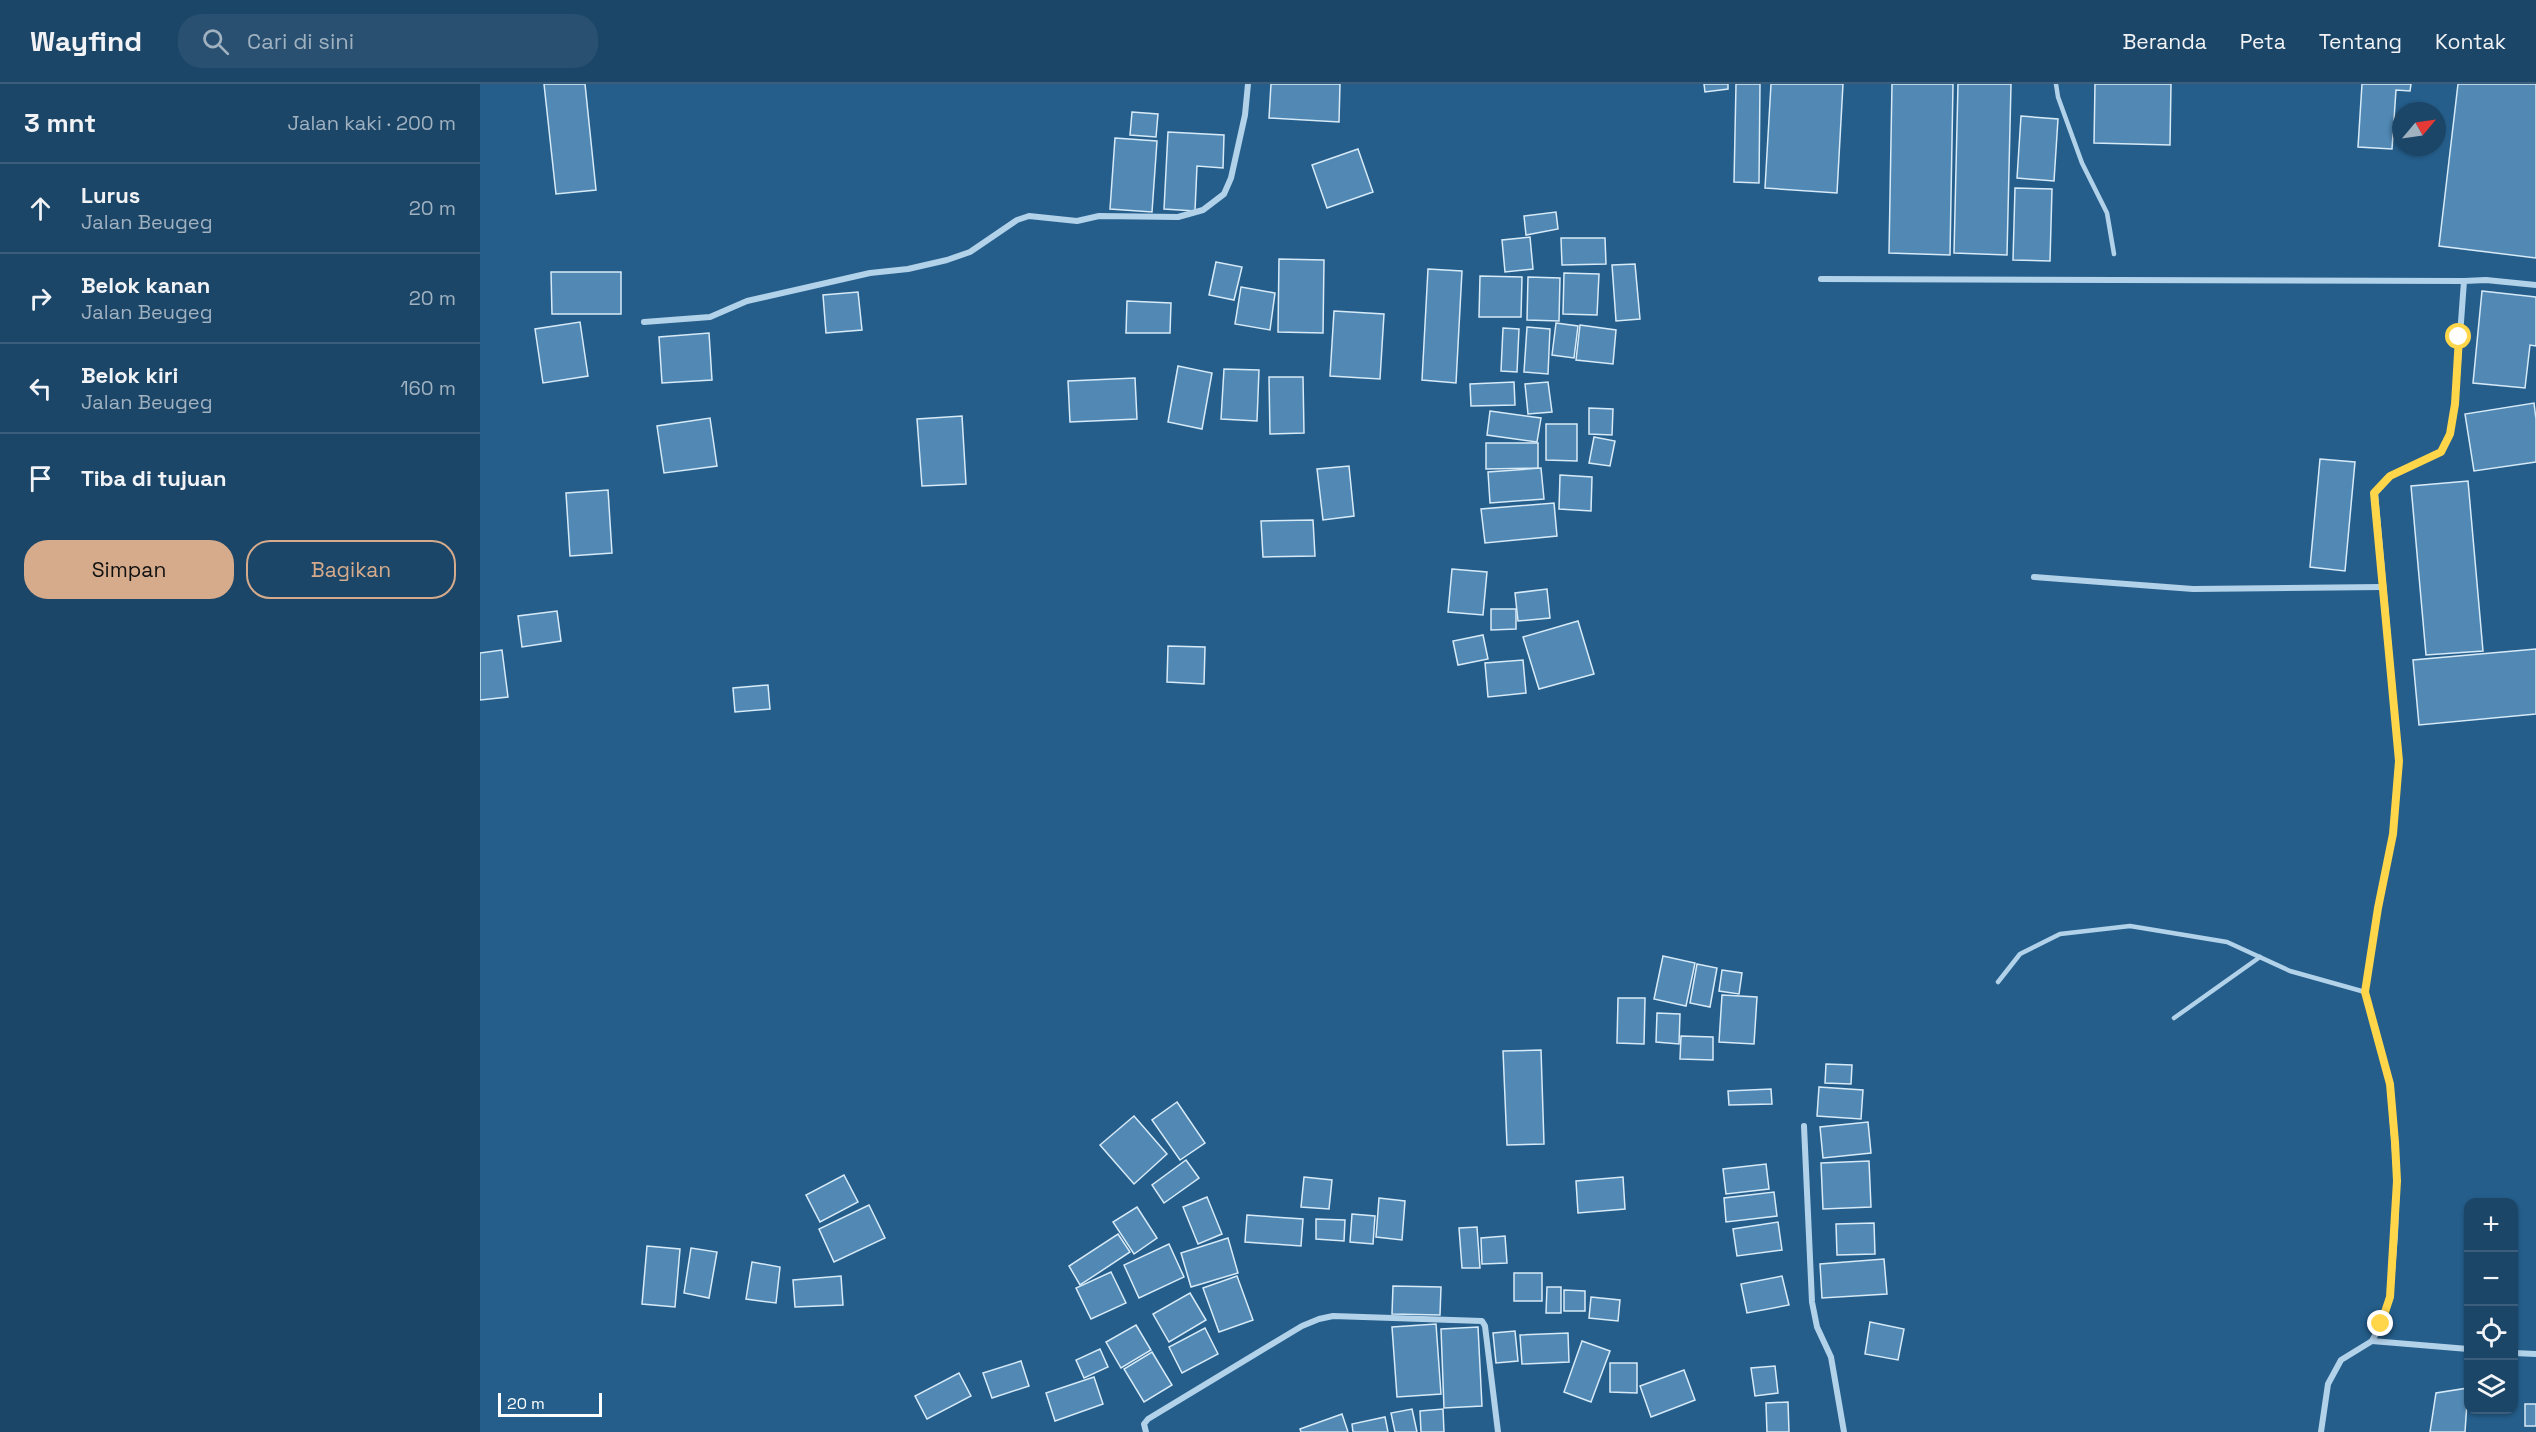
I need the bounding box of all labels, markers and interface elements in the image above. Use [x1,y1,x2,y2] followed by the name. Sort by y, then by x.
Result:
[178,14,598,68] search box
[30,23,142,59] text: Wayfind
[199,25,232,58] icon: search
[247,27,354,55] text: Cari di sini
[2122,28,2207,55] text: Beranda
[2240,28,2286,55] text: Peta
[2319,28,2402,55] text: Tentang
[2435,28,2506,55] text: Kontak
[2392,102,2446,156] north arrow
[24,106,96,140] text: 3 mnt
[288,110,456,136] text: Jalan kaki · 200 m
[81,181,140,209] text: Lurus
[24,192,57,225] icon: ahead
[409,195,456,221] text: 20 m
[81,209,213,235] text: Jalan Beugeg
[81,271,210,299] text: Belok kanan
[24,282,57,315] icon: right
[409,285,456,311] text: 20 m
[81,299,213,325] text: Jalan Beugeg
[2445,323,2471,349] route start
[81,361,178,389] text: Belok kiri
[24,372,57,405] icon: left
[400,375,456,401] text: 160 m
[81,389,213,415] text: Jalan Beugeg
[24,462,57,495] icon: arrive
[81,464,227,492] text: Tiba di tujuan
[24,540,234,599] button: Simpan
[246,540,456,599] button: Bagikan
[2464,1198,2518,1414] map controls
[2464,1198,2518,1252] button: +
[2464,1252,2518,1306] button: −
[2464,1306,2518,1360] button: locate
[2367,1310,2393,1336] route end
[2464,1360,2518,1414] button: layers
[498,1390,602,1418] scale bar
[507,1393,545,1414] text: 20 m

